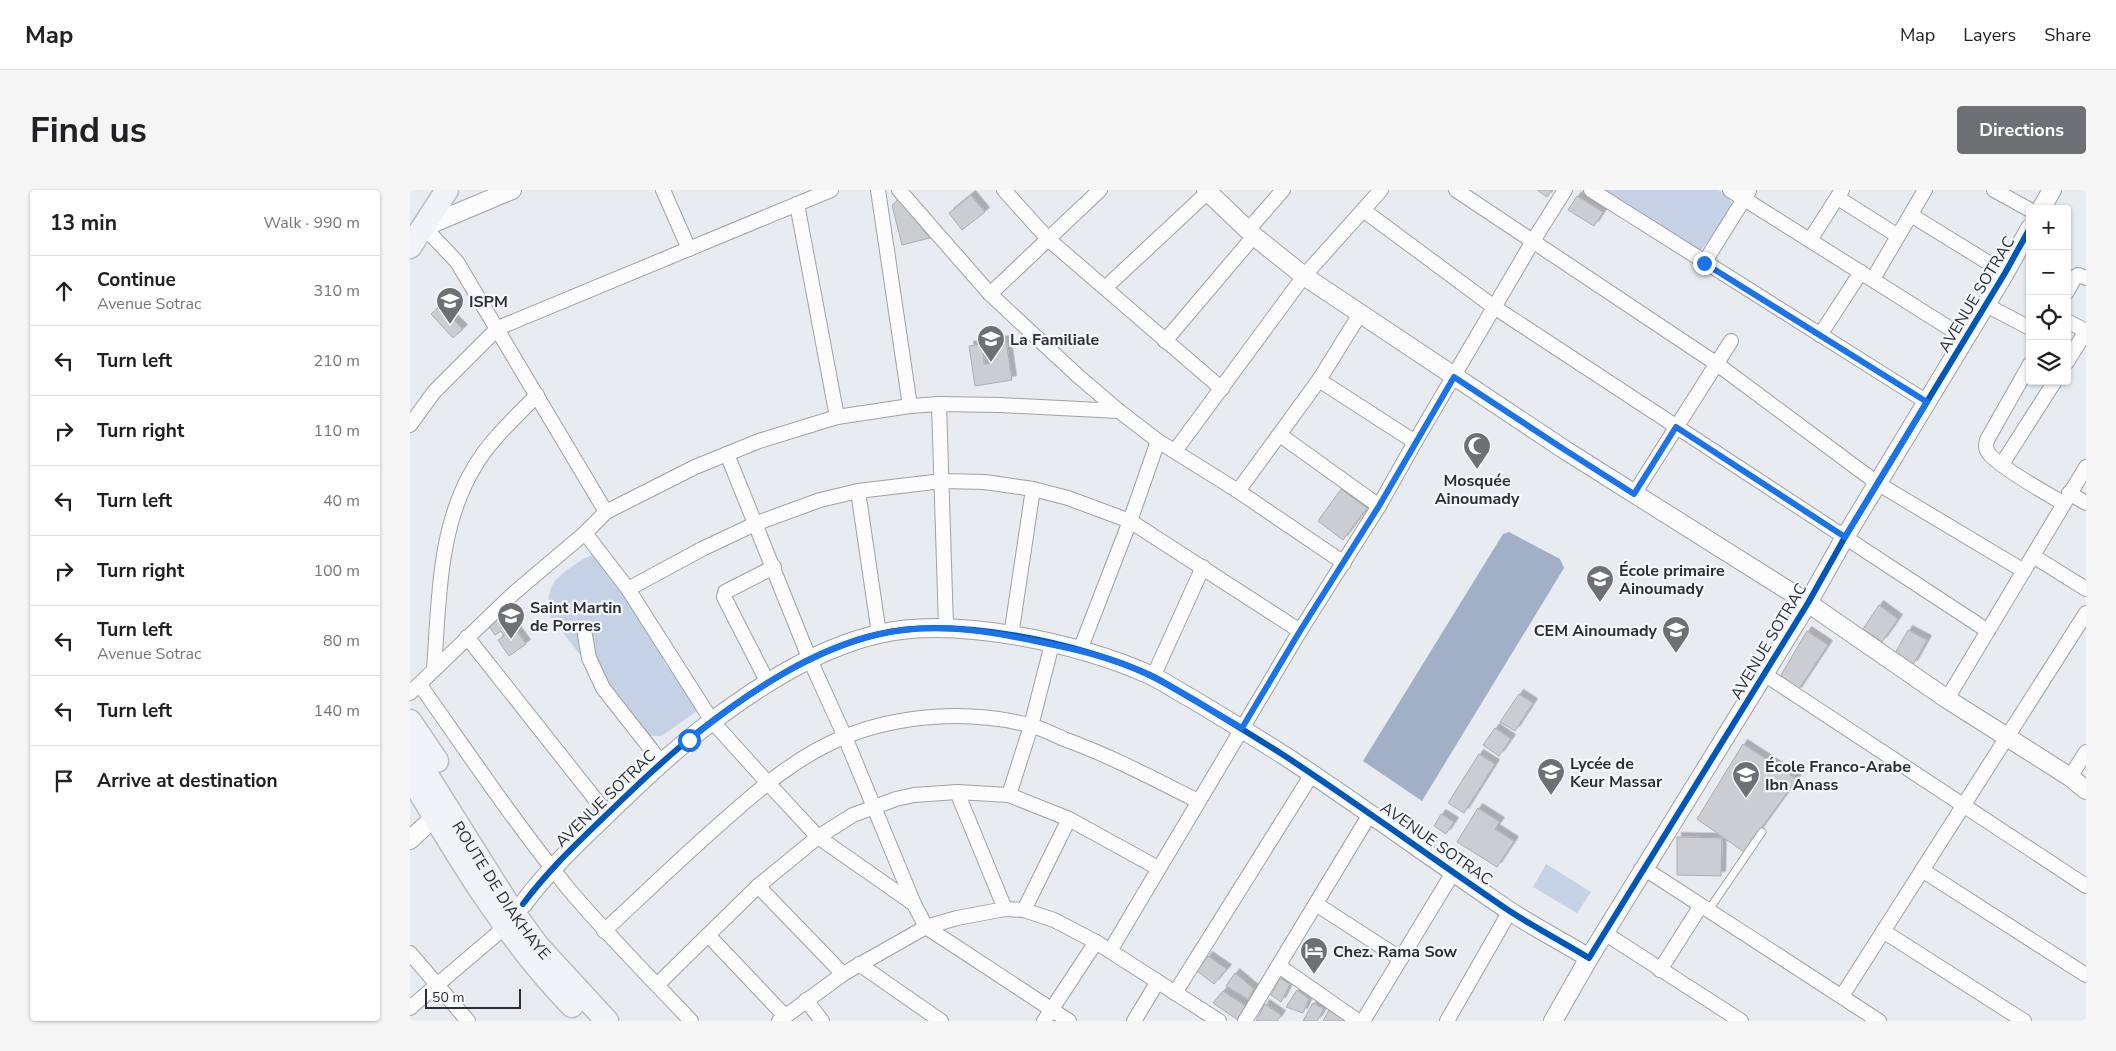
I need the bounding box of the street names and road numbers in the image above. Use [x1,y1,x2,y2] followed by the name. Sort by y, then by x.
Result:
[1933,232,2020,357] street label: AVENUE SOTRAC
[1725,579,1812,704] street label: AVENUE SOTRAC
[551,745,661,852] street label: AVENUE SOTRAC
[1376,797,1497,891] street label: AVENUE SOTRAC
[446,817,555,965] street label: ROUTE DE DIAKHAYE

